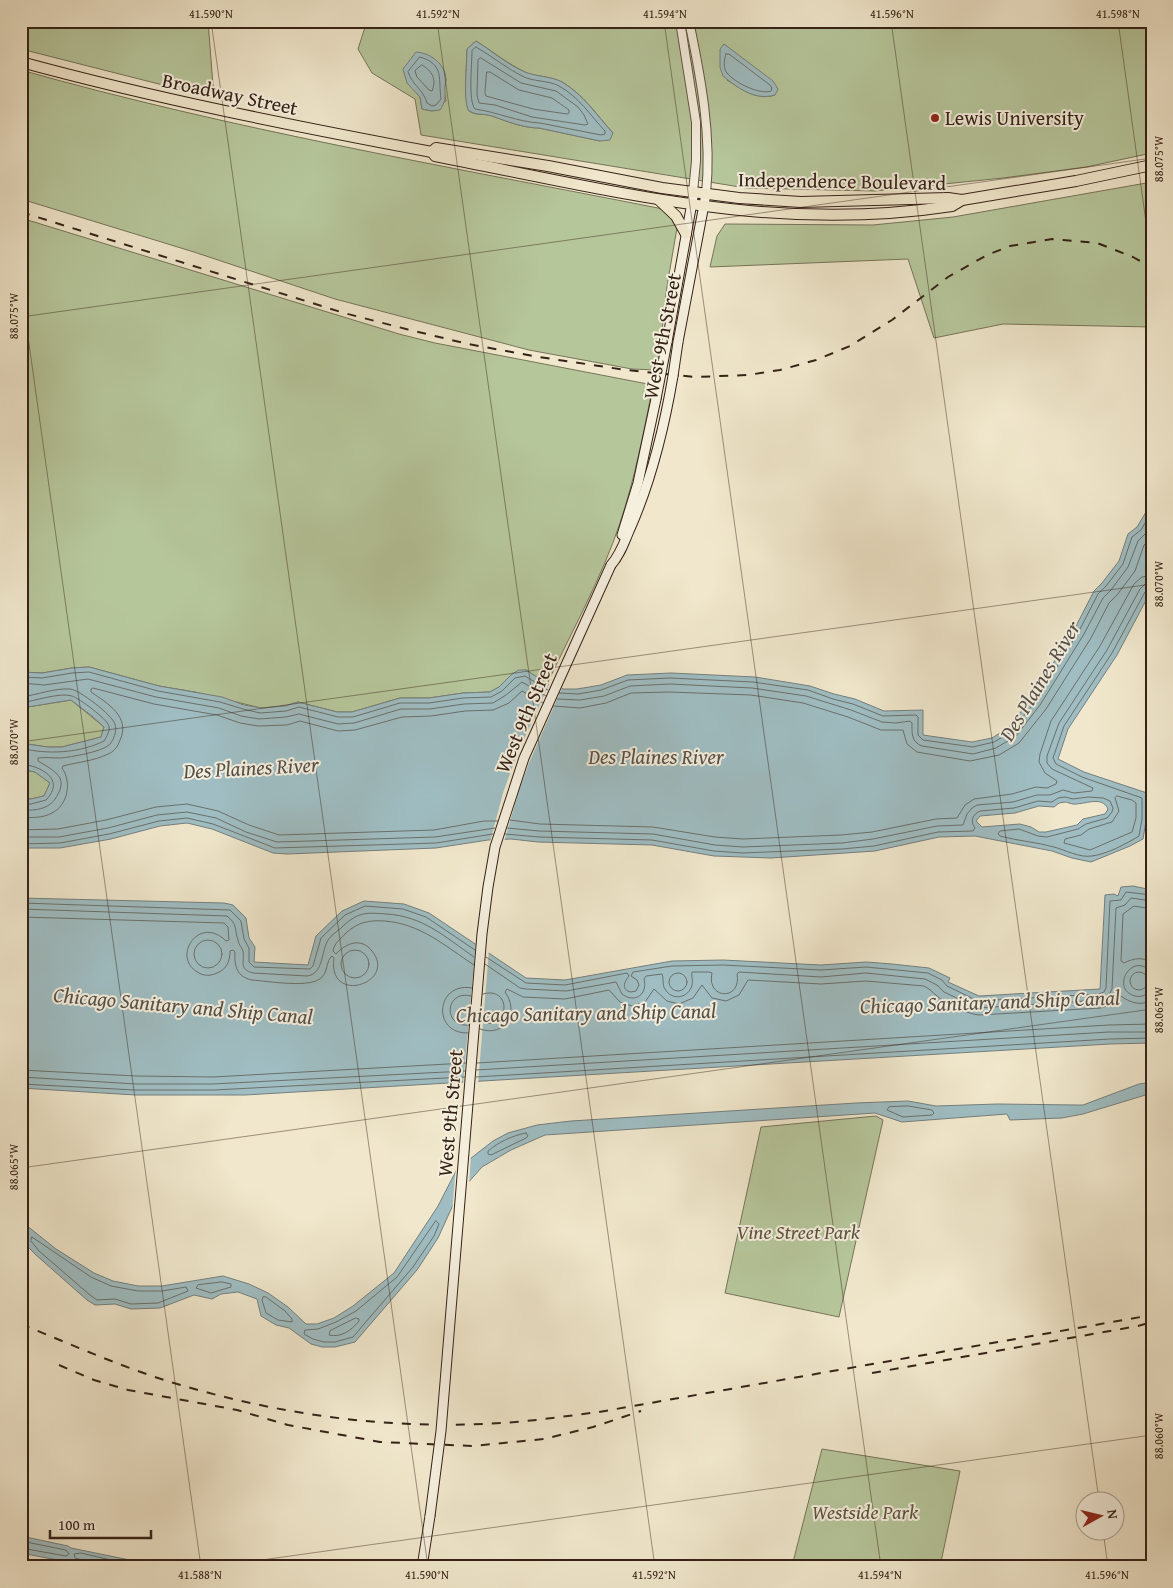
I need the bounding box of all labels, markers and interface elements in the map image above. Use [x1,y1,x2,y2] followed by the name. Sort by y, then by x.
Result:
[189,5,233,22] text: 41.590°N
[416,5,460,22] text: 41.592°N
[643,5,687,22] text: 41.594°N
[870,5,914,22] text: 41.596°N
[1096,5,1140,22] text: 41.598°N
[160,65,301,122] street label: Broadway Street
[945,103,1084,132] place label: Lewis University
[929,112,941,124] marker: Lewis University
[1150,135,1167,182] text: 88.075°W
[738,164,947,197] street label: Independence Boulevard
[635,270,688,401] street label: West 9th Street
[5,292,22,339] text: 88.075°W
[1150,560,1167,607] text: 88.070°W
[991,614,1088,748] water label: Des Plaines River
[487,648,564,777] street label: West 9th Street
[5,718,22,765] text: 88.070°W
[587,741,725,772] water label: Des Plaines River
[181,748,321,787] water label: Des Plaines River
[52,979,314,1032] water label: Chicago Sanitary and Ship Canal
[859,981,1121,1022] water label: Chicago Sanitary and Ship Canal
[1150,986,1167,1033] text: 88.065°W
[456,995,716,1030] water label: Chicago Sanitary and Ship Canal
[429,1048,470,1178] street label: West 9th Street
[5,1143,22,1190] text: 88.065°W
[736,1217,861,1246] park label: Vine Street Park
[1150,1412,1167,1459] text: 88.060°W
[1076,1490,1126,1540] north arrow
[812,1497,919,1526] park label: Westside Park
[50,1508,151,1540] scale bar
[1102,1508,1124,1521] text: N
[58,1514,96,1535] text: 100 m
[178,1566,222,1583] text: 41.588°N
[405,1566,449,1583] text: 41.590°N
[632,1566,676,1583] text: 41.592°N
[858,1566,902,1583] text: 41.594°N
[1085,1566,1129,1583] text: 41.596°N

